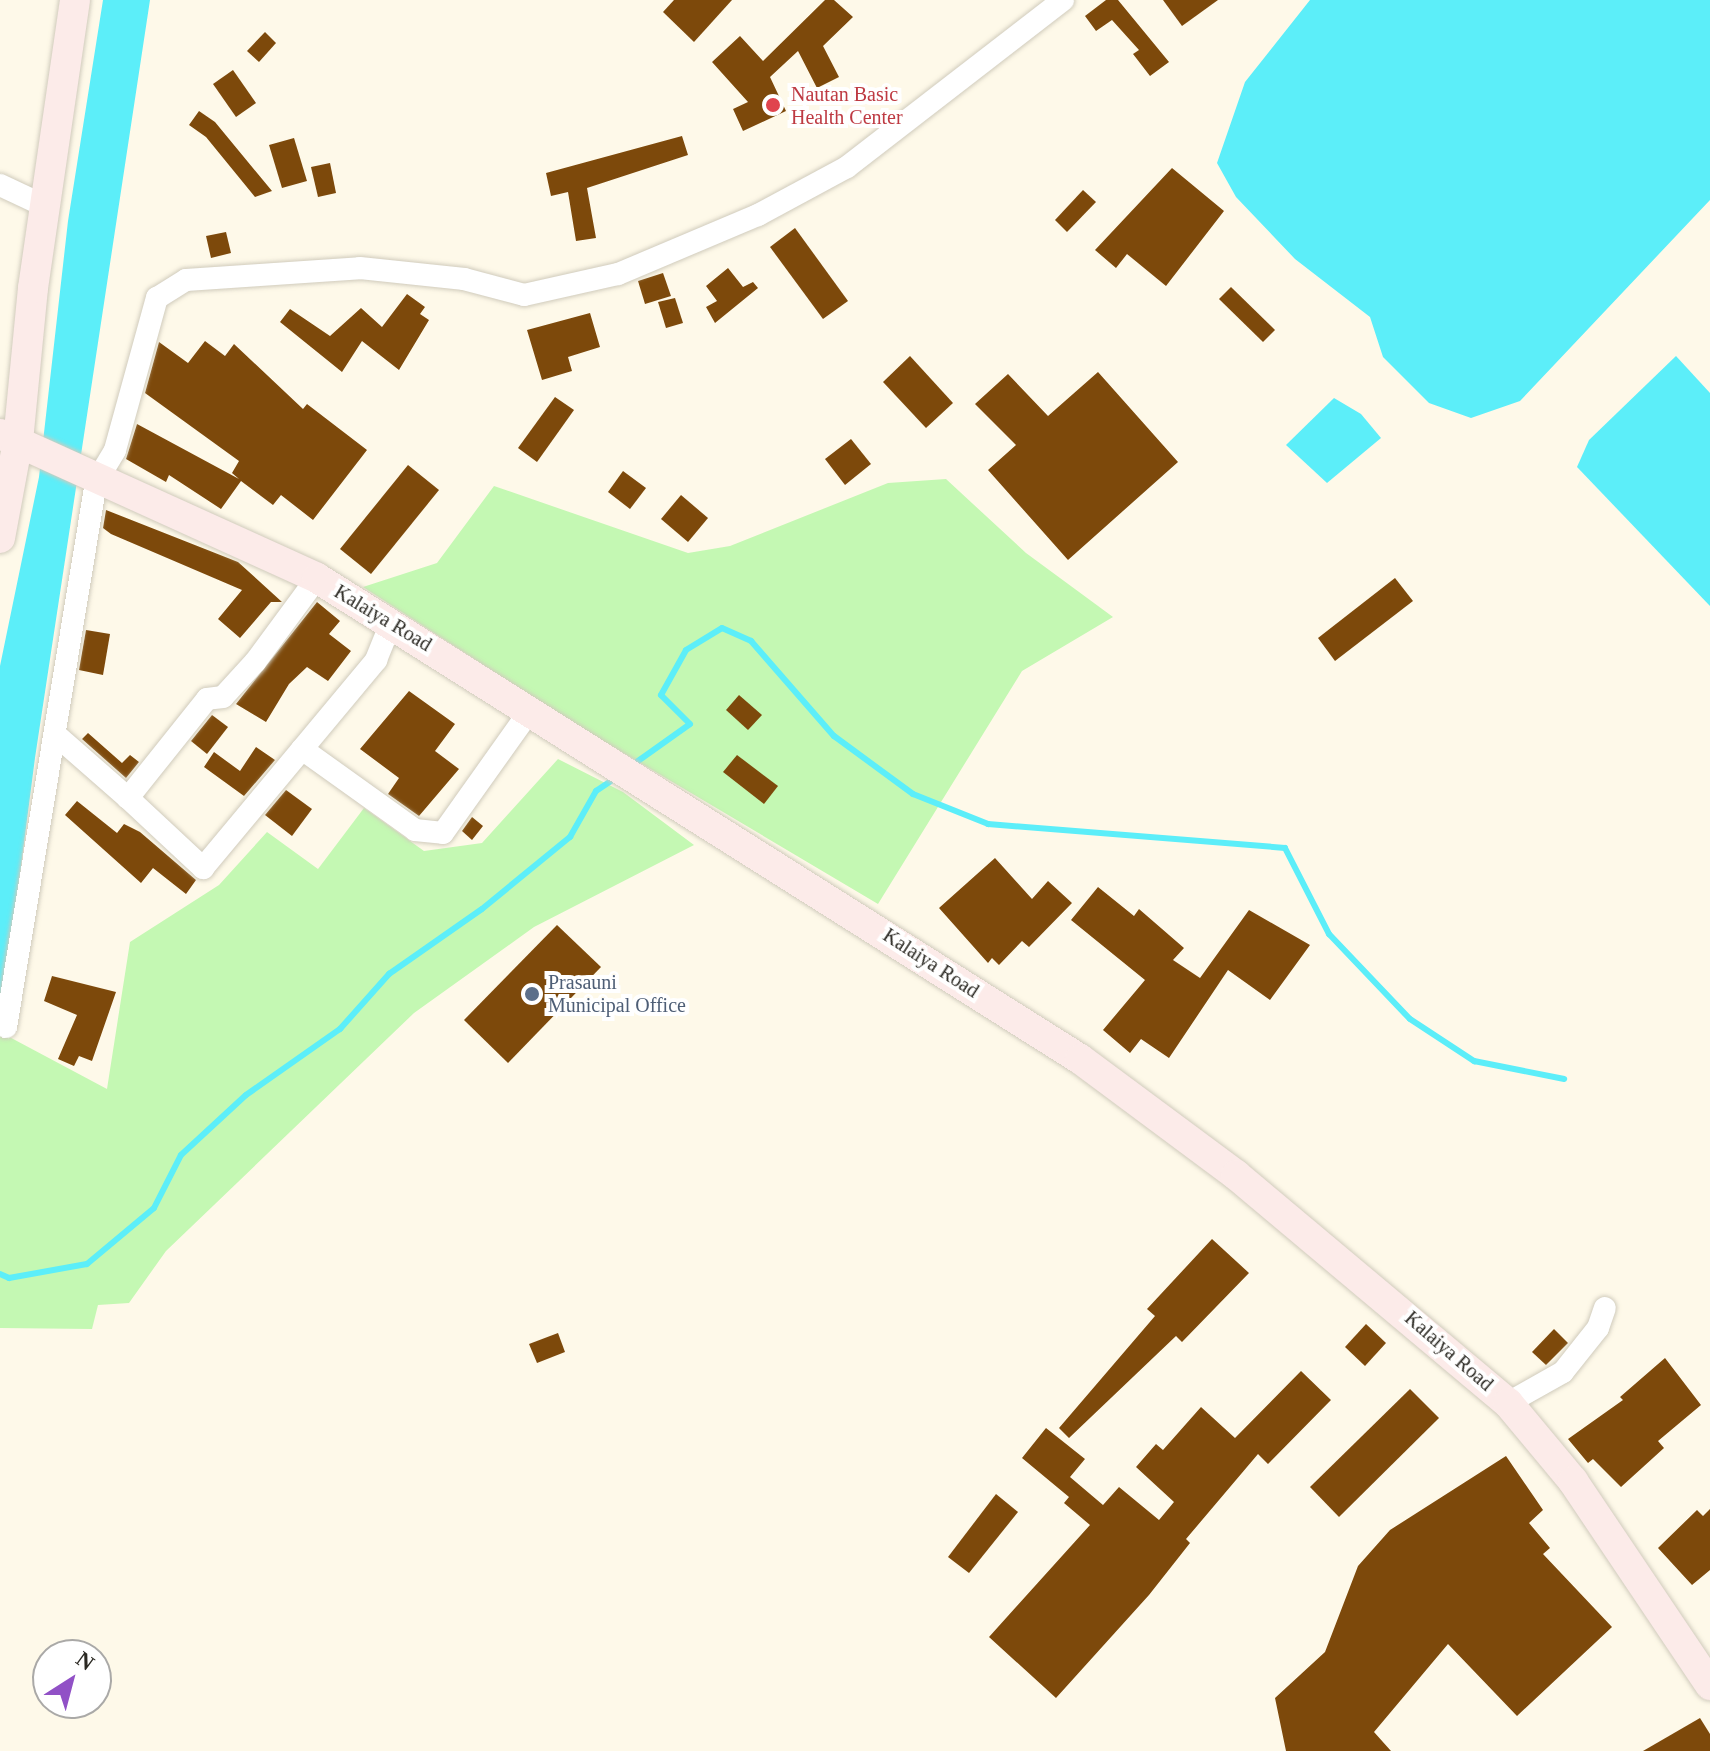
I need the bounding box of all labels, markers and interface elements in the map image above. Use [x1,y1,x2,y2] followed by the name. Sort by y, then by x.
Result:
[791,82,903,129] place label: Nautan Basic Health Center
[762,94,784,116] marker: Nautan Basic Health Center
[330,580,436,656] street label: Kalaiya Road
[879,923,983,1003] street label: Kalaiya Road
[548,970,686,1017] place label: Prasauni Municipal Office
[523,985,541,1003] marker: Prasauni Municipal Office
[1400,1306,1498,1396] street label: Kalaiya Road
[32,1639,112,1719] north arrow
[71,1646,99,1676] text: N

